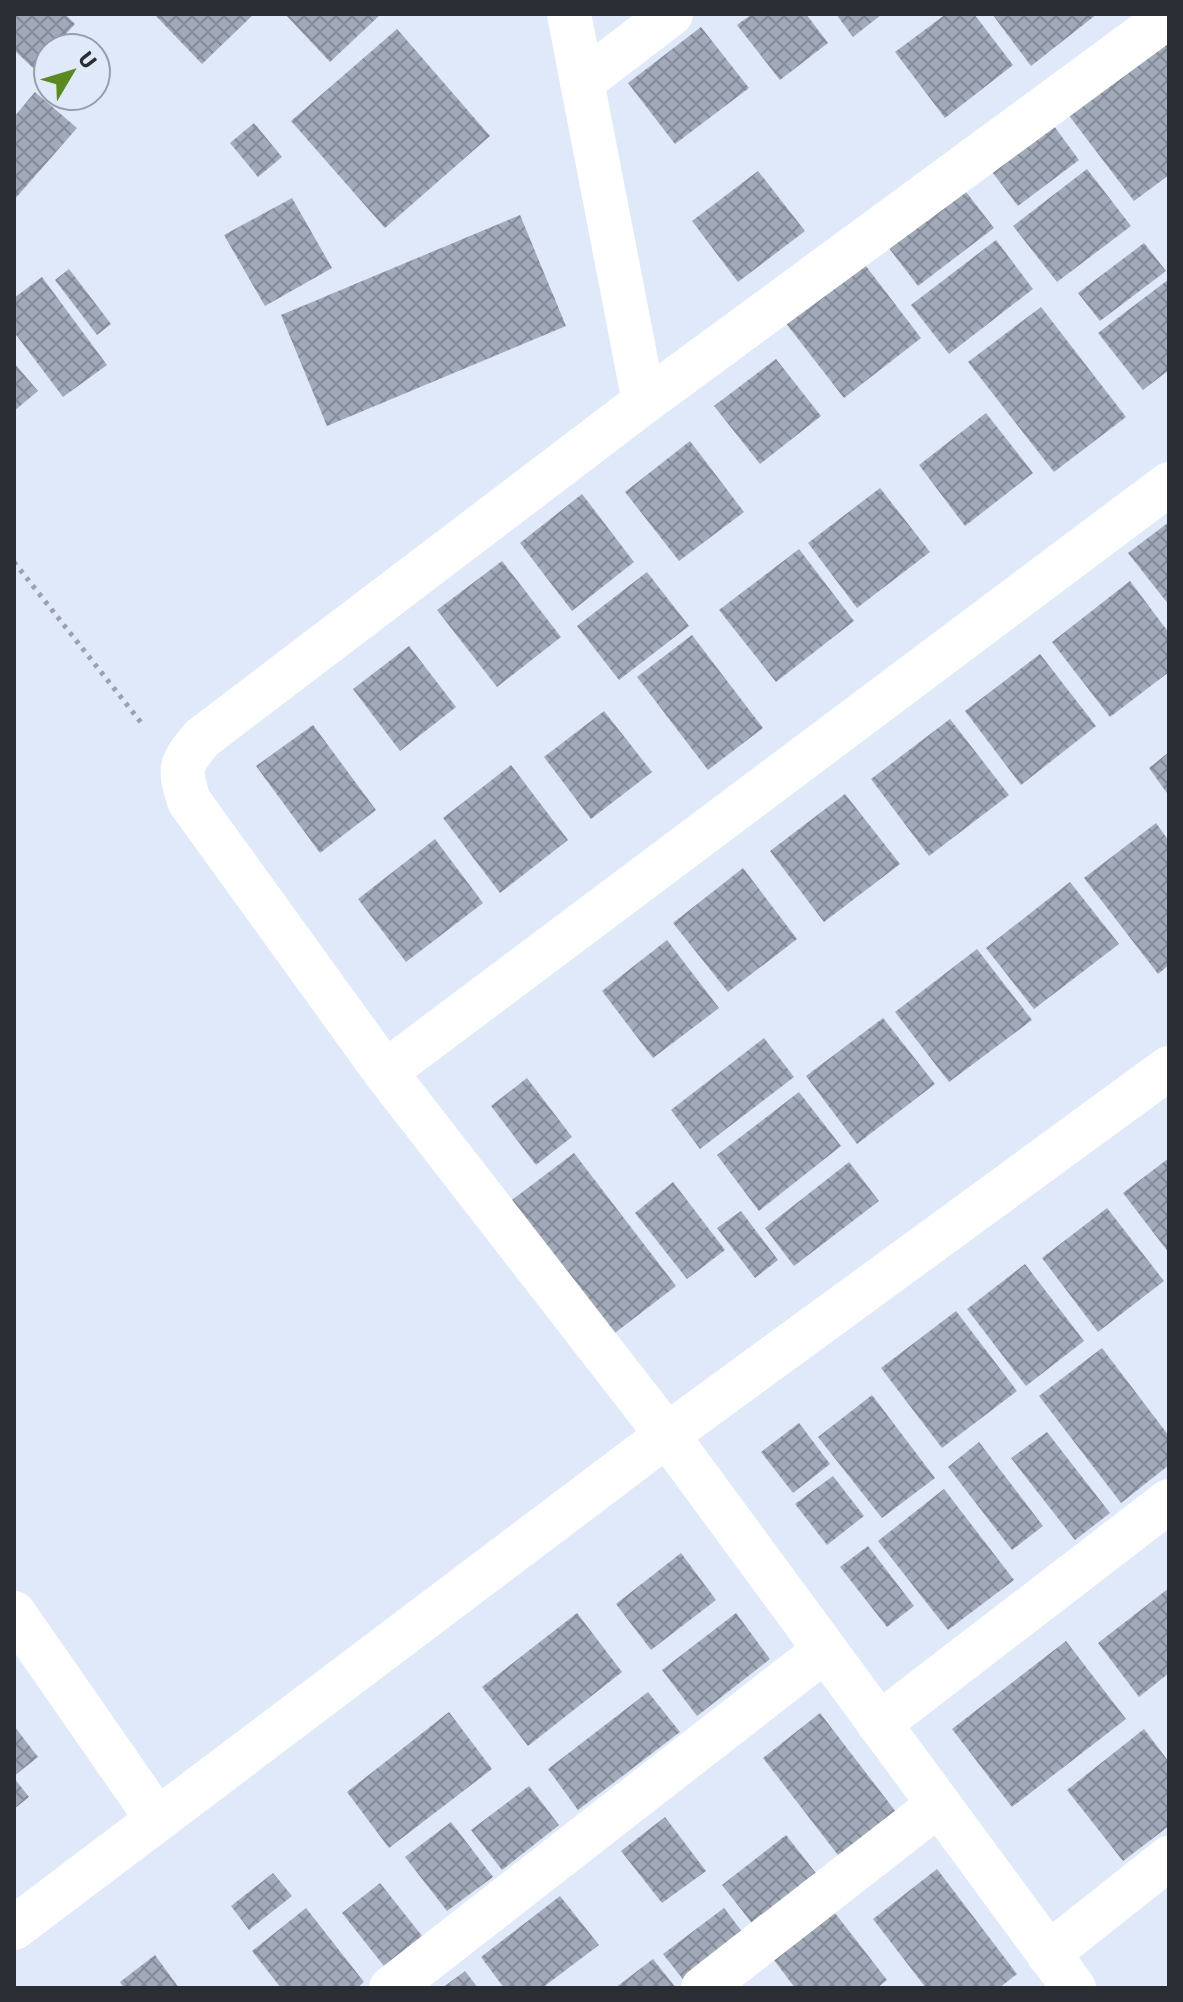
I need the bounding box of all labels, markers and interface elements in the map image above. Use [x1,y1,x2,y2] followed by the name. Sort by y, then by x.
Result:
[32,32,112,112] north arrow
[72,46,103,74] text: U

